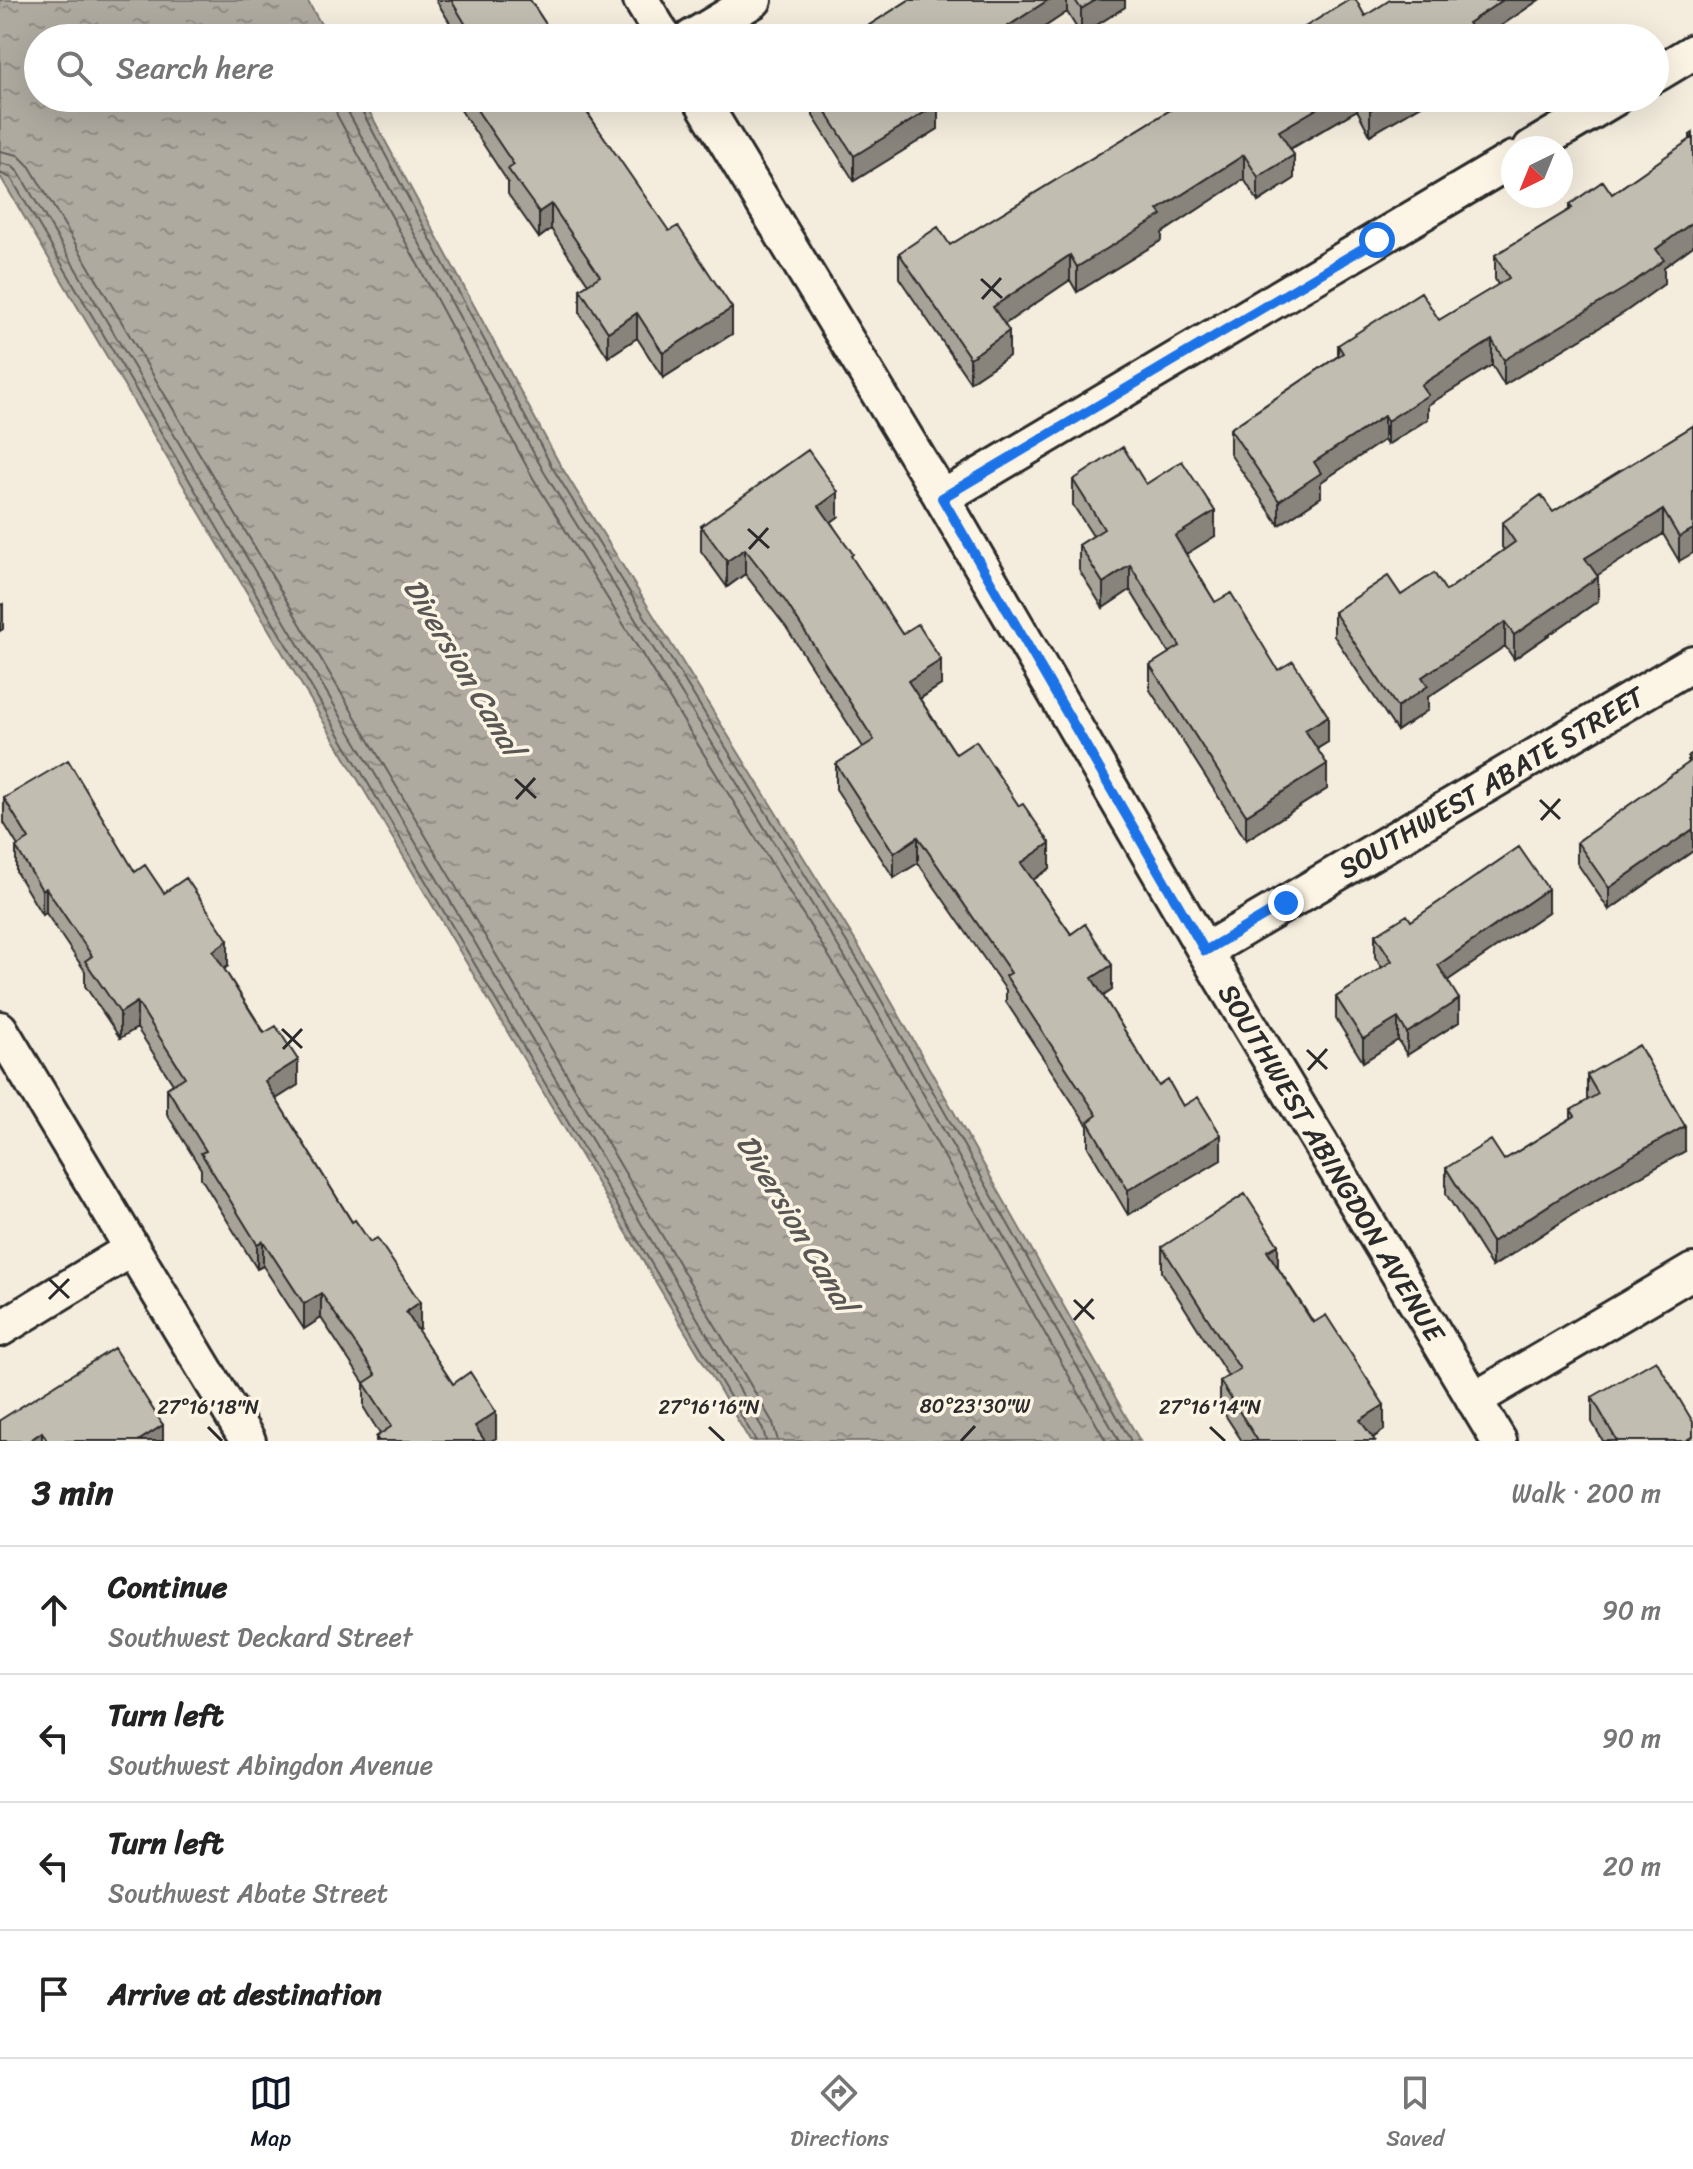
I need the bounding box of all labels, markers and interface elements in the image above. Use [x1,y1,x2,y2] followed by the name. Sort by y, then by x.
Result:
[24,24,1669,112] search box
[116,41,274,95] text: Search here
[52,46,96,90] icon: search
[1501,136,1573,208] north arrow
[1359,222,1395,258] route start
[388,567,541,773] water label: Diversion Canal
[1328,671,1656,892] street label: SOUTHWEST ABATE STREET
[1268,885,1304,921] route end
[1205,973,1460,1353] street label: SOUTHWEST ABINGDON AVENUE
[721,1123,874,1329] water label: Diversion Canal
[920,1389,1031,1424] text: 80°23'30"W
[157,1390,259,1425] text: 27°16'18"N
[659,1390,760,1425] text: 27°16'16"N
[1159,1390,1261,1425] text: 27°16'14"N
[32,1463,113,1523] text: 3 min
[1512,1470,1661,1516] text: Walk · 200 m
[108,1560,227,1614] text: Continue
[1602,1587,1661,1633] text: 90 m
[32,1588,76,1632] icon: ahead
[108,1614,412,1660] text: Southwest Deckard Street
[108,1688,224,1742] text: Turn left
[1602,1715,1661,1761] text: 90 m
[32,1716,76,1760] icon: left
[108,1742,433,1788] text: Southwest Abingdon Avenue
[108,1816,224,1870] text: Turn left
[1603,1843,1661,1889] text: 20 m
[32,1844,76,1888] icon: left
[108,1870,388,1916] text: Southwest Abate Street
[108,1967,382,2021] text: Arrive at destination
[32,1972,76,2016] icon: arrive
[249,2071,293,2158] tab: Map
[790,2071,889,2158] tab: Directions
[1386,2071,1444,2158] tab: Saved

